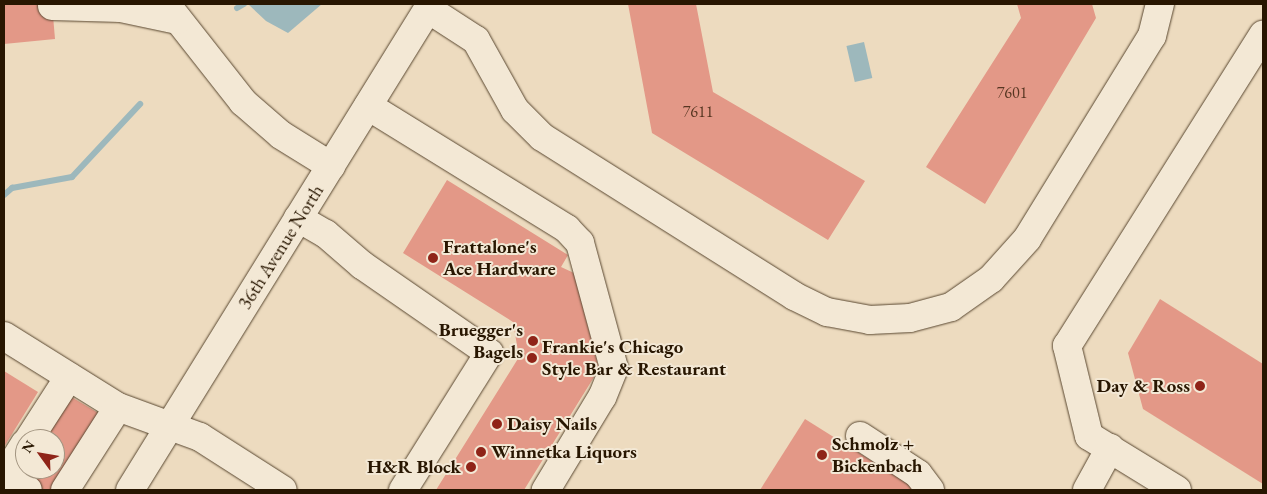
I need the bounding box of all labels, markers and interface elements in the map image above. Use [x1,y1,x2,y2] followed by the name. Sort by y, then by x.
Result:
[997,83,1027,103] house number: 7601
[683,102,713,122] house number: 7611
[234,180,328,314] street label: 36th Avenue North
[443,236,556,280] place label: Frattalone's Ace Hardware
[427,252,439,264] marker: Frattalone's Ace Hardware
[439,319,523,363] place label: Bruegger's Bagels
[527,335,539,347] marker: Bruegger's Bagels
[542,336,726,380] place label: Frankie's Chicago Style Bar & Restaurant
[526,352,538,364] marker: Frankie's Chicago Style Bar & Restaurant
[1097,375,1190,397] place label: Day & Ross
[1194,380,1206,392] marker: Day & Ross
[507,413,597,435] place label: Daisy Nails
[491,418,503,430] marker: Daisy Nails
[15,429,65,479] north arrow
[832,433,922,477] place label: Schmolz + Bickenbach
[17,437,39,456] text: N
[491,441,637,463] place label: Winnetka Liquors
[475,446,487,458] marker: Winnetka Liquors
[816,449,828,461] marker: Schmolz + Bickenbach
[367,456,461,478] place label: H&R Block
[465,461,477,473] marker: H&R Block

